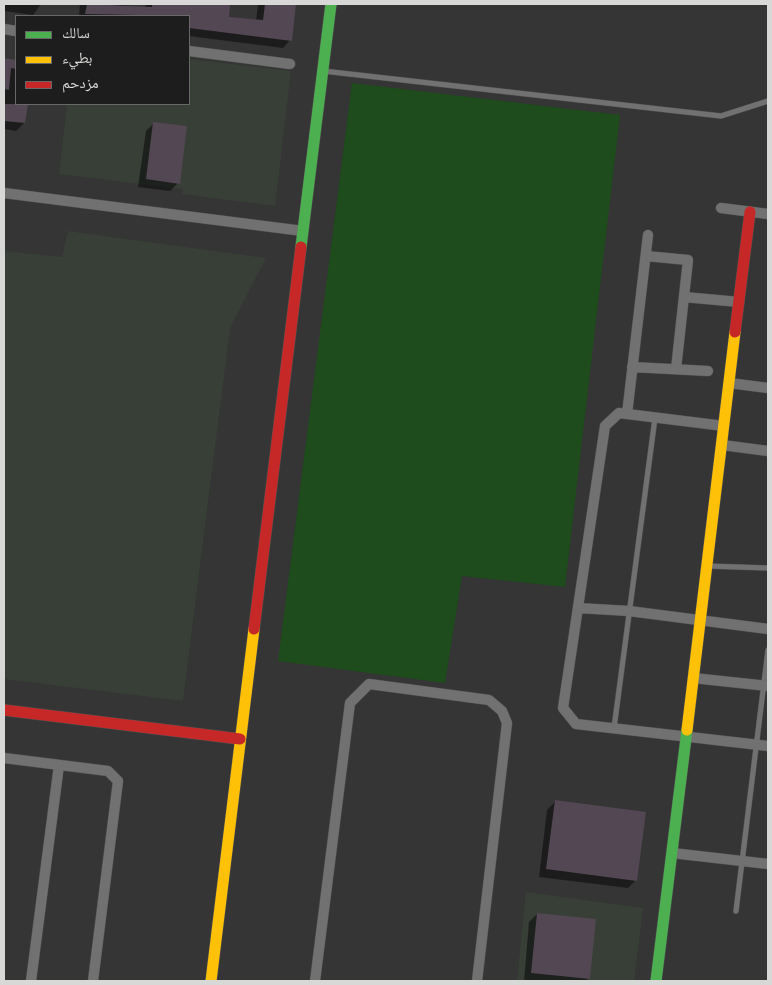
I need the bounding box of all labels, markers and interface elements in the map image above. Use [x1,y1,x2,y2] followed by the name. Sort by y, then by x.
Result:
[15,15,190,105] legend
[62,24,90,42] text: سالك
[62,49,92,67] text: بطيء
[62,74,99,92] text: مزدحم

